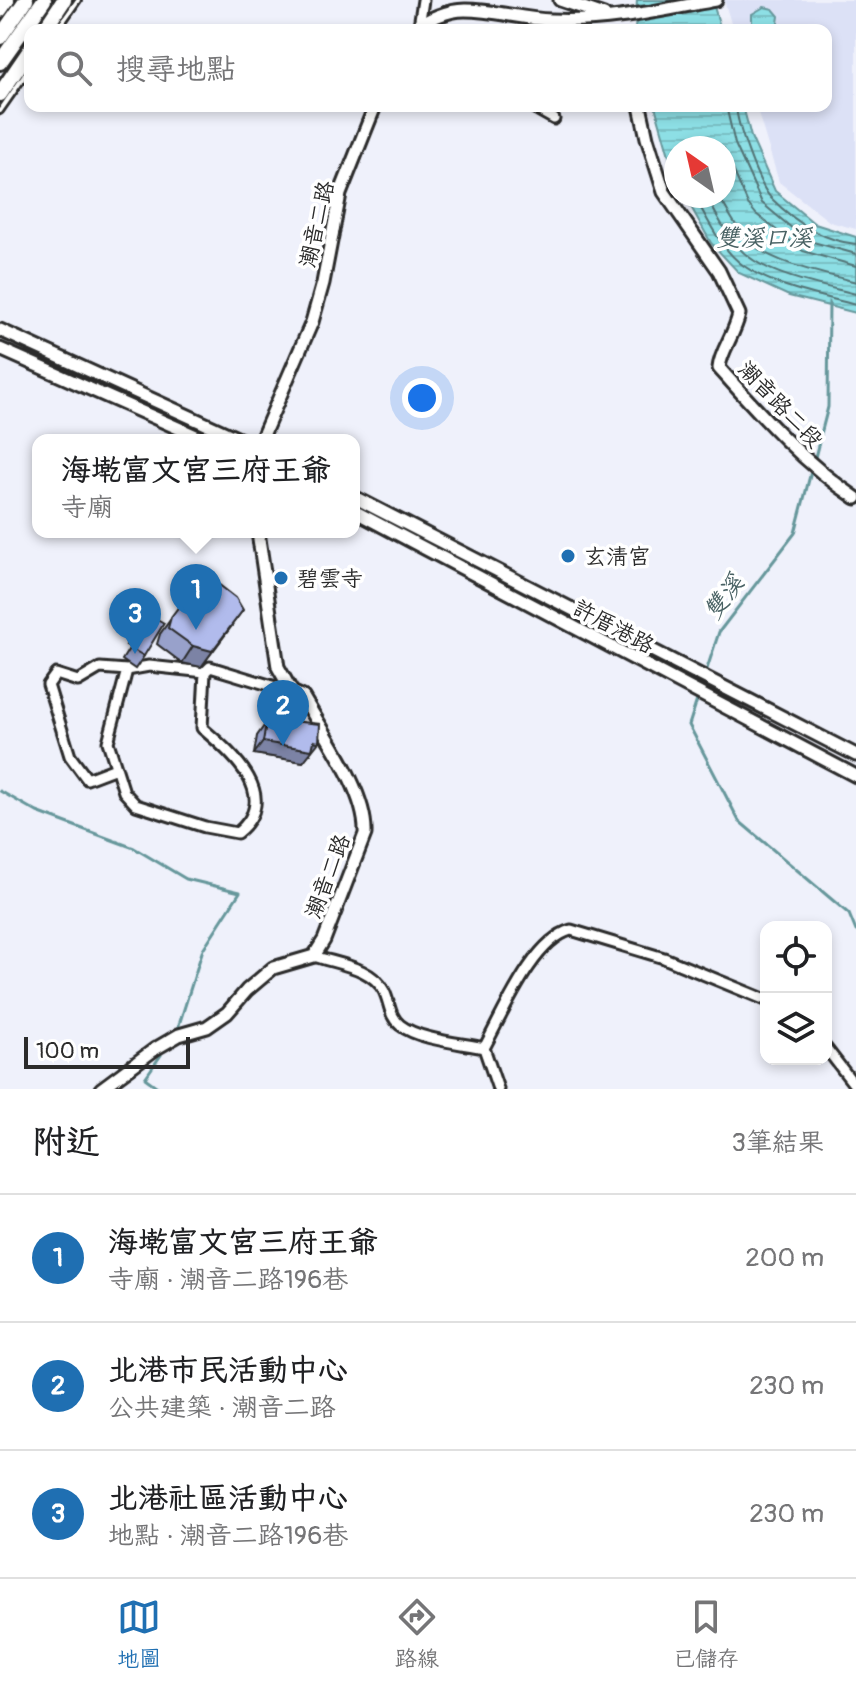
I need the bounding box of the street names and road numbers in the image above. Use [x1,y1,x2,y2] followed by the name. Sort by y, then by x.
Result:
[293,178,341,270] street label: 潮音二路
[732,355,829,454] street label: 潮音路二段
[568,594,659,660] street label: 許厝港路
[299,830,357,922] street label: 潮音二路

